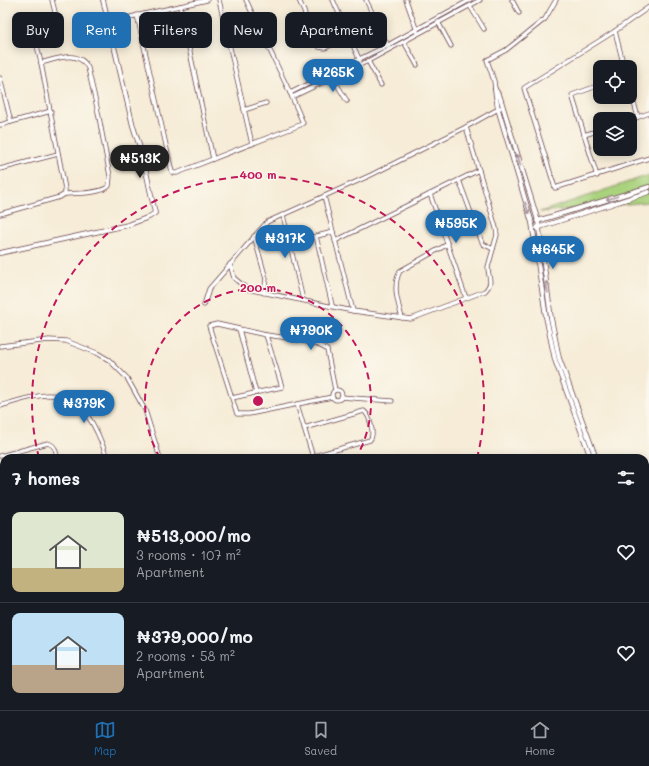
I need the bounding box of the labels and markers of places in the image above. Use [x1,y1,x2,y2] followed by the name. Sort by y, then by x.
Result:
[305,59,361,93] pin: ₦265K
[112,145,168,179] pin: ₦513K
[428,210,484,244] pin: ₦595K
[257,225,313,259] pin: ₦317K
[525,236,581,270] pin: ₦645K
[283,317,339,351] pin: ₦790K
[56,390,112,424] pin: ₦379K
[251,394,265,408] centre of rings

